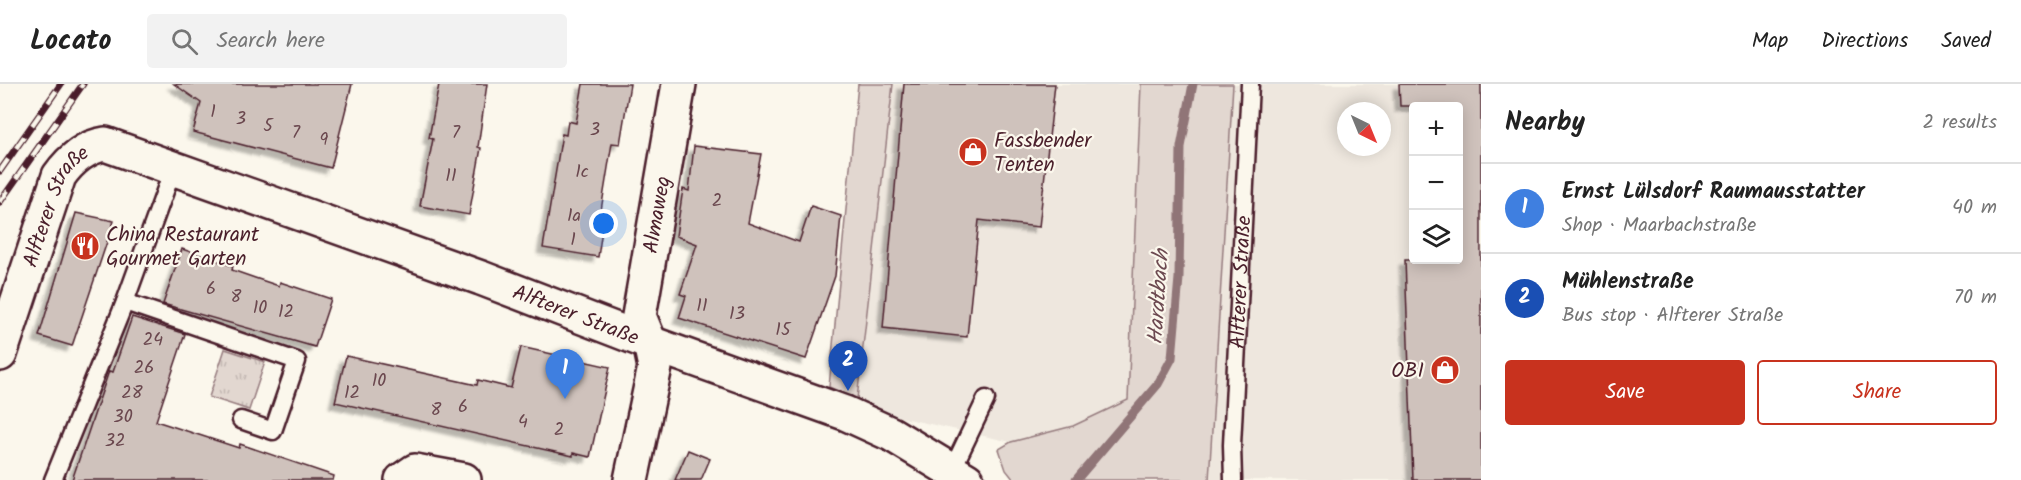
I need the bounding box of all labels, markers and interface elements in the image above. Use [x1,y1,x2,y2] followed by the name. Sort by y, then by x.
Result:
[147,14,567,68] search box
[30,19,111,64] text: Locato
[216,24,325,59] text: Search here
[168,25,201,58] icon: search
[1752,25,1788,58] text: Map
[1821,25,1908,58] text: Directions
[1941,25,1991,58] text: Saved
[210,98,216,127] house number: 1
[1337,102,1391,156] north arrow
[1409,102,1463,264] map controls
[1409,102,1463,156] button: +
[1505,102,1585,144] text: Nearby
[236,105,246,134] house number: 3
[1922,107,1997,139] text: 2 results
[263,112,274,141] house number: 5
[590,116,600,145] house number: 3
[292,119,301,148] house number: 7
[452,119,461,148] house number: 7
[994,125,1092,182] place label: Fassbender Tenten
[320,126,329,155] house number: 9
[957,136,989,168] shop icon: Fassbender Tenten
[15,137,96,272] street label: Alfterer Straße
[1409,156,1463,210] button: −
[575,158,589,187] house number: 1c
[445,162,457,191] house number: 11
[635,174,681,256] street label: Almaweg
[1562,175,1865,210] text: Ernst Lülsdorf Raumausstatter
[712,187,722,216] house number: 2
[1521,192,1528,224] text: 1
[1952,192,1997,224] text: 40 m
[567,202,581,231] house number: 1a
[589,209,618,238] your location
[1409,210,1463,264] button: layers
[1562,210,1756,242] text: Shop · Maarbachstraße
[1222,214,1261,350] street label: Alfterer Straße
[106,219,260,276] place label: China Restaurant Gourmet Garten
[570,226,576,255] house number: 1
[69,230,101,262] restaurant icon: China Restaurant Gourmet Garten
[1139,246,1180,346] water label: Hardtbach
[1562,265,1694,300] text: Mühlenstraße
[206,275,216,304] house number: 6
[507,277,644,355] street label: Alfterer Straße
[1519,282,1530,314] text: 2
[1954,282,1997,314] text: 70 m
[231,283,242,312] house number: 8
[696,292,708,321] house number: 11
[253,294,267,323] house number: 10
[278,298,294,327] house number: 12
[729,300,745,329] house number: 13
[1562,300,1783,332] text: Bus stop · Alfterer Straße
[775,316,792,345] house number: 15
[143,326,163,355] house number: 24
[828,342,868,391] pin: 2
[546,350,584,399] pin: 1
[134,354,154,383] house number: 26
[1429,354,1461,386] shop icon: OBI
[1391,355,1424,388] place label: OBI
[1505,360,1745,425] button: Save
[1757,360,1997,425] button: Share
[372,367,386,396] house number: 10
[121,379,143,408] house number: 28
[344,379,360,408] house number: 12
[458,393,468,422] house number: 6
[431,396,442,425] house number: 8
[113,403,133,432] house number: 30
[518,408,528,437] house number: 4
[554,416,564,445] house number: 2
[105,427,125,456] house number: 32

